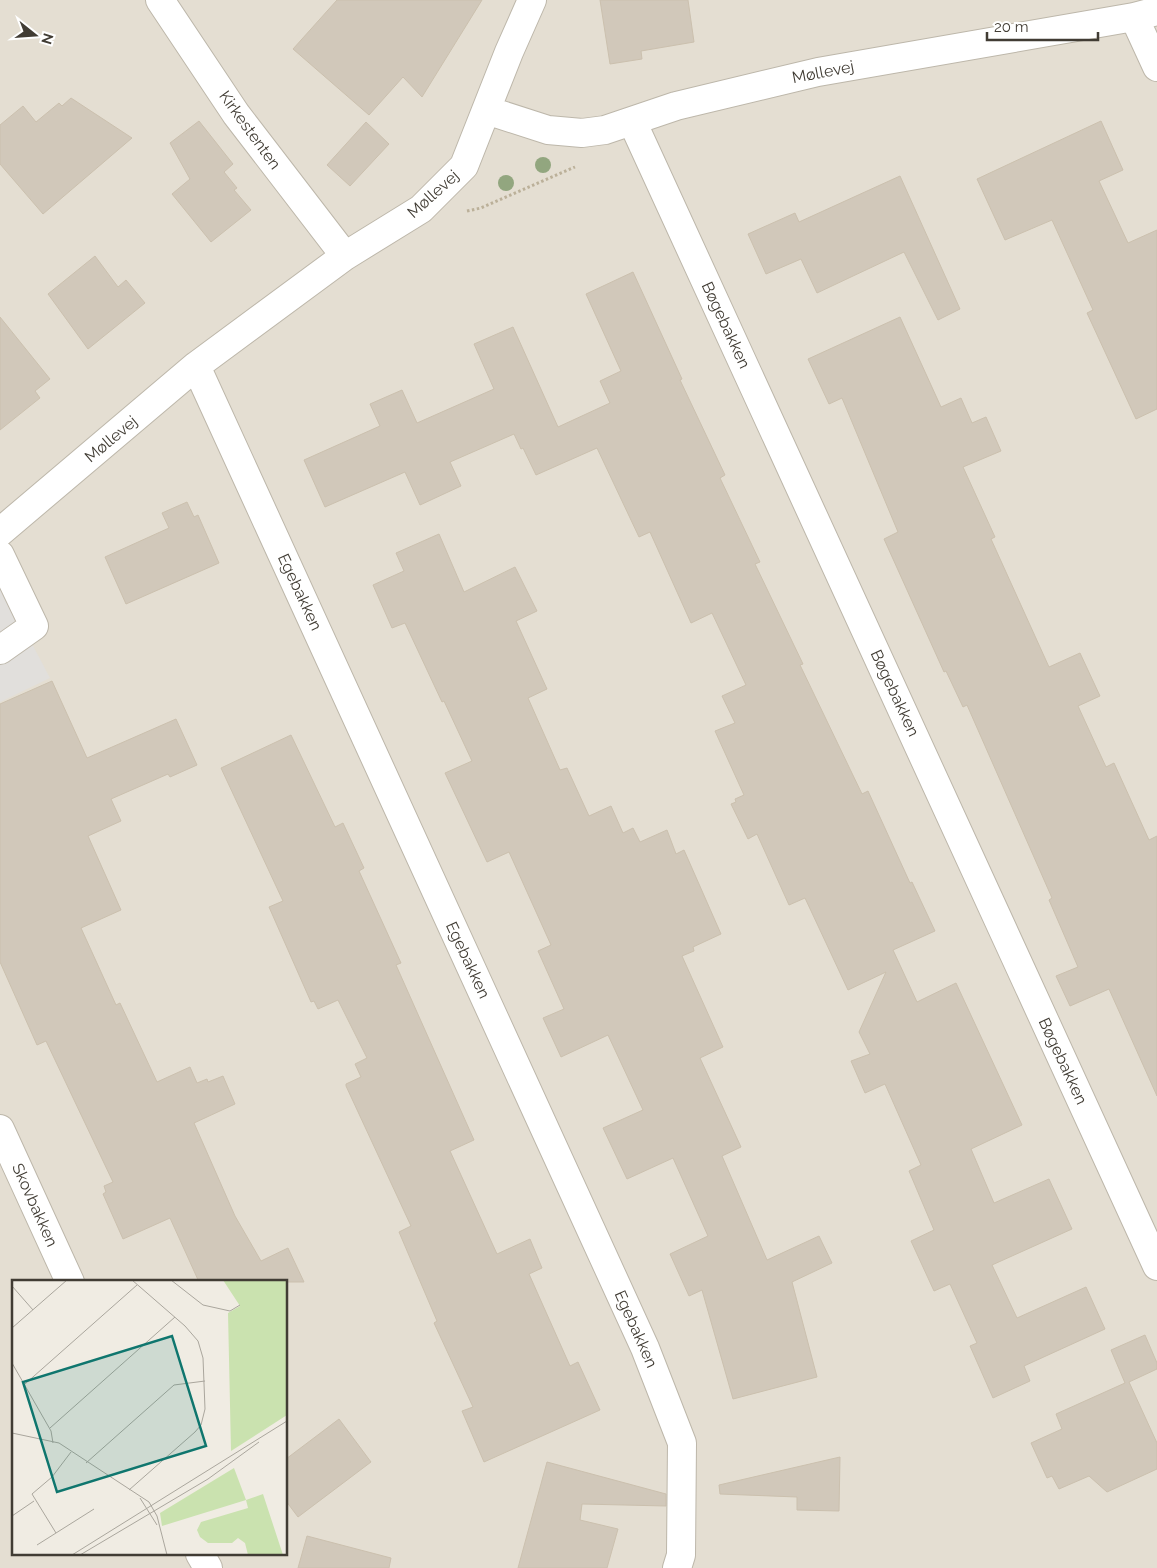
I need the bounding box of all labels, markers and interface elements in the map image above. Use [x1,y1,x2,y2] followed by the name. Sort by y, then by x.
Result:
[10,10,60,60] north arrow
[987,10,1098,42] scale bar
[994,18,1029,36] text: 20 m
[38,31,57,46] text: N
[790,57,856,87] street label: Møllevej
[215,87,285,173] street label: Kirkestenten
[403,166,463,222] street label: Møllevej
[698,279,754,371] street label: Bøgebakken
[81,412,141,466] street label: Møllevej
[274,551,326,633] street label: Egebakken
[867,647,923,739] street label: Bøgebakken
[442,919,494,1001] street label: Egebakken
[1035,1015,1091,1107] street label: Bøgebakken
[8,1160,62,1250] street label: Skovbakken
[12,1280,288,1556] inset map
[611,1287,661,1371] street label: Egebakken

